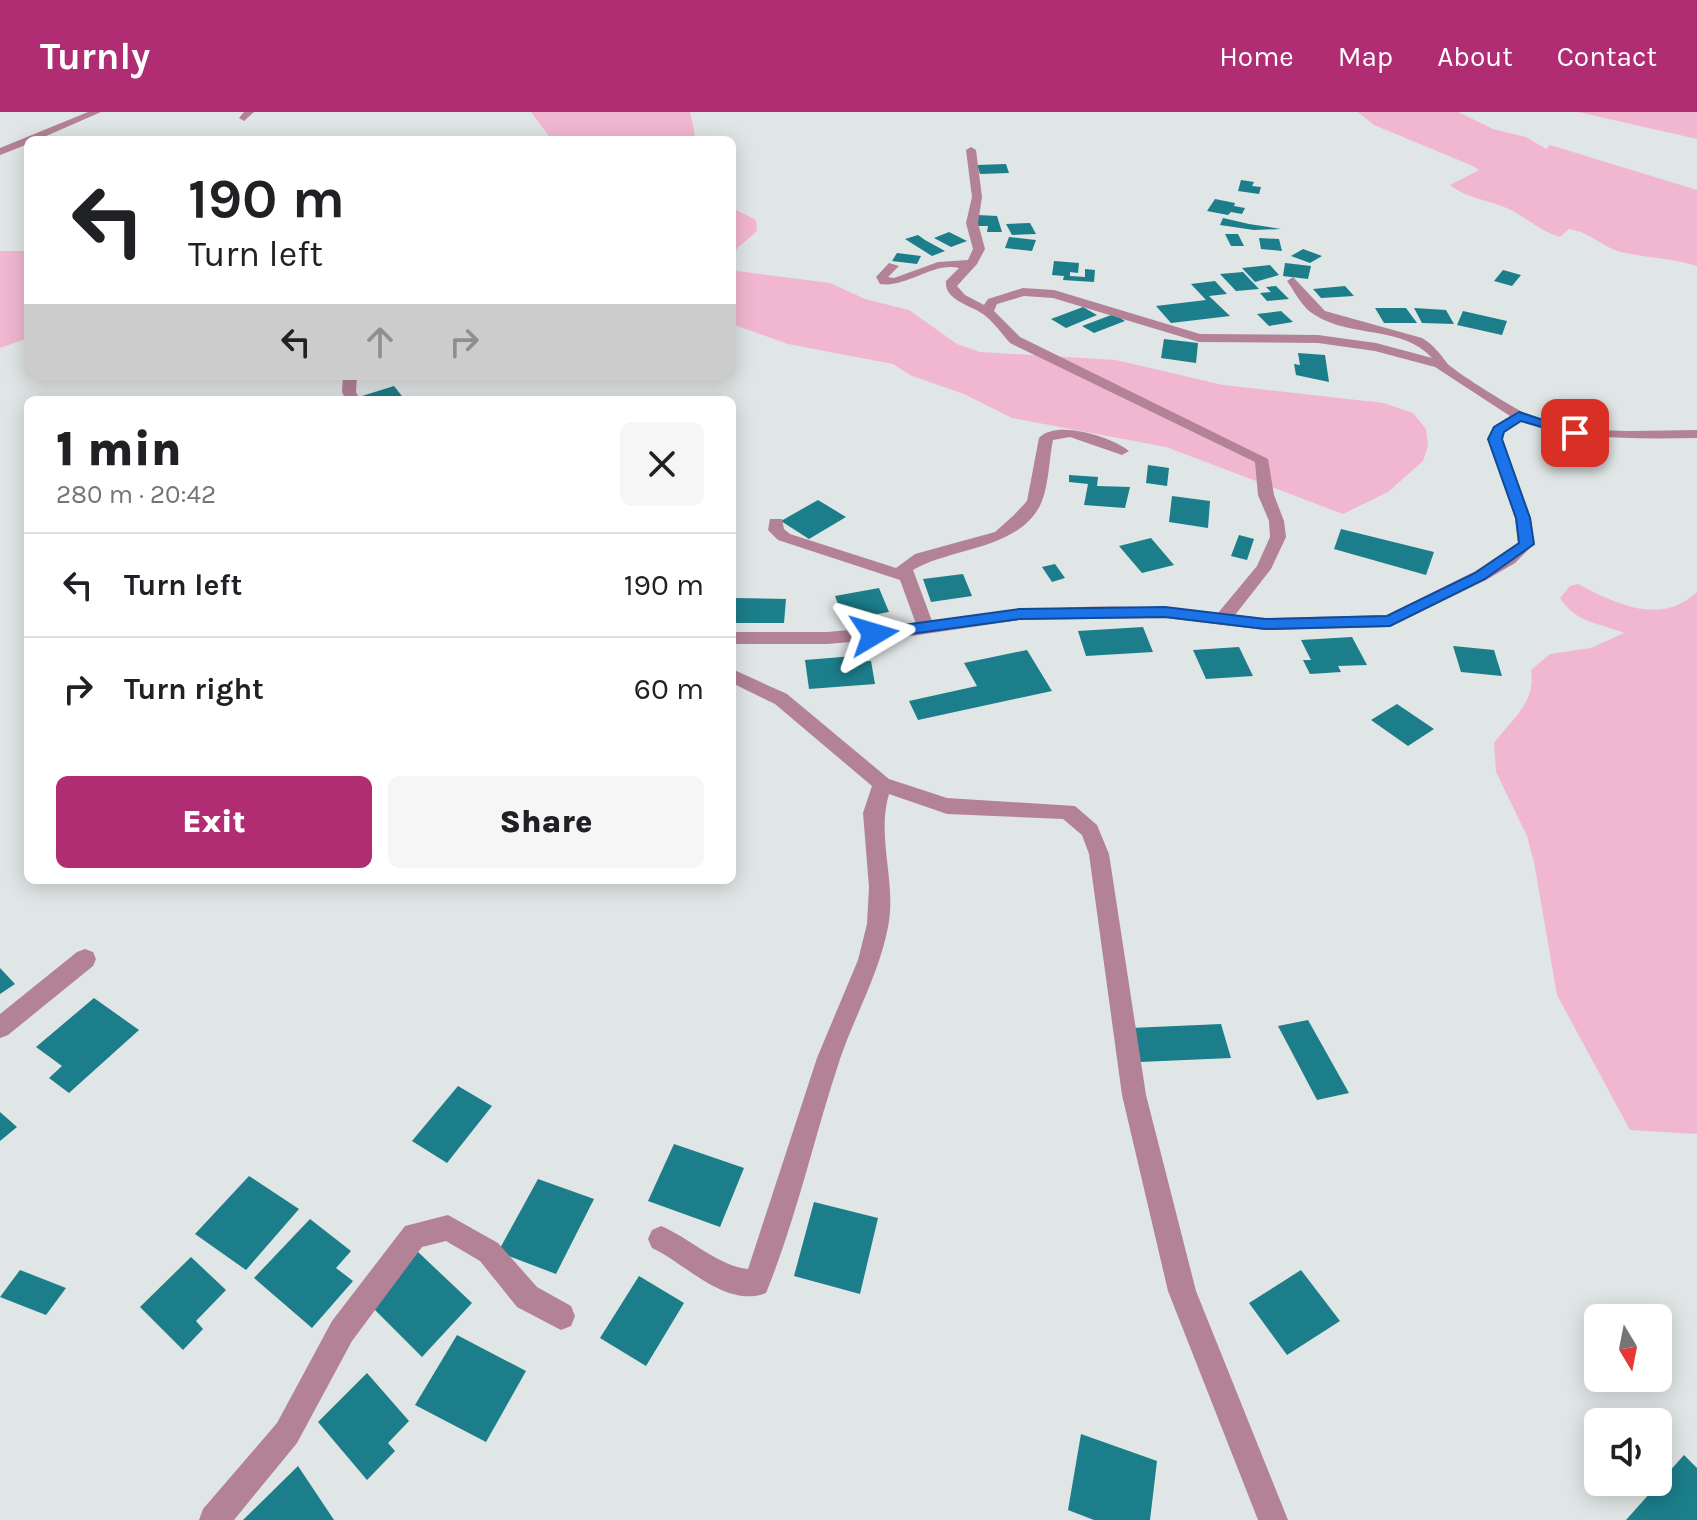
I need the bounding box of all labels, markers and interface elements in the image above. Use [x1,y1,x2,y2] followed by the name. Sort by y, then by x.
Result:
[40,34,150,79] text: Turnly
[1219,40,1294,73] text: Home
[1338,40,1393,73] text: Map
[1437,40,1513,73] text: About
[1557,40,1657,73] text: Contact
[188,166,345,231] text: 190 m
[56,168,160,272] icon: left
[188,233,323,275] text: Turn left
[274,320,318,364] icon: left
[358,320,402,364] icon: ahead
[442,320,486,364] icon: right
[1541,399,1609,467] pin
[1553,411,1597,455] icon: arrive
[56,421,182,477] text: 1 min
[620,422,704,506] button: close
[56,479,216,510] text: 280 m · 20:42
[56,563,100,607] icon: left
[124,567,242,603] text: Turn left
[624,567,704,603] text: 190 m
[832,592,916,676] position arrow
[56,667,100,711] icon: right
[124,671,264,707] text: Turn right
[634,671,704,707] text: 60 m
[56,776,372,868] button: Exit
[388,776,704,868] button: Share
[1584,1304,1672,1392] north arrow
[1584,1304,1672,1496] map controls
[1584,1408,1672,1496] button: sound

